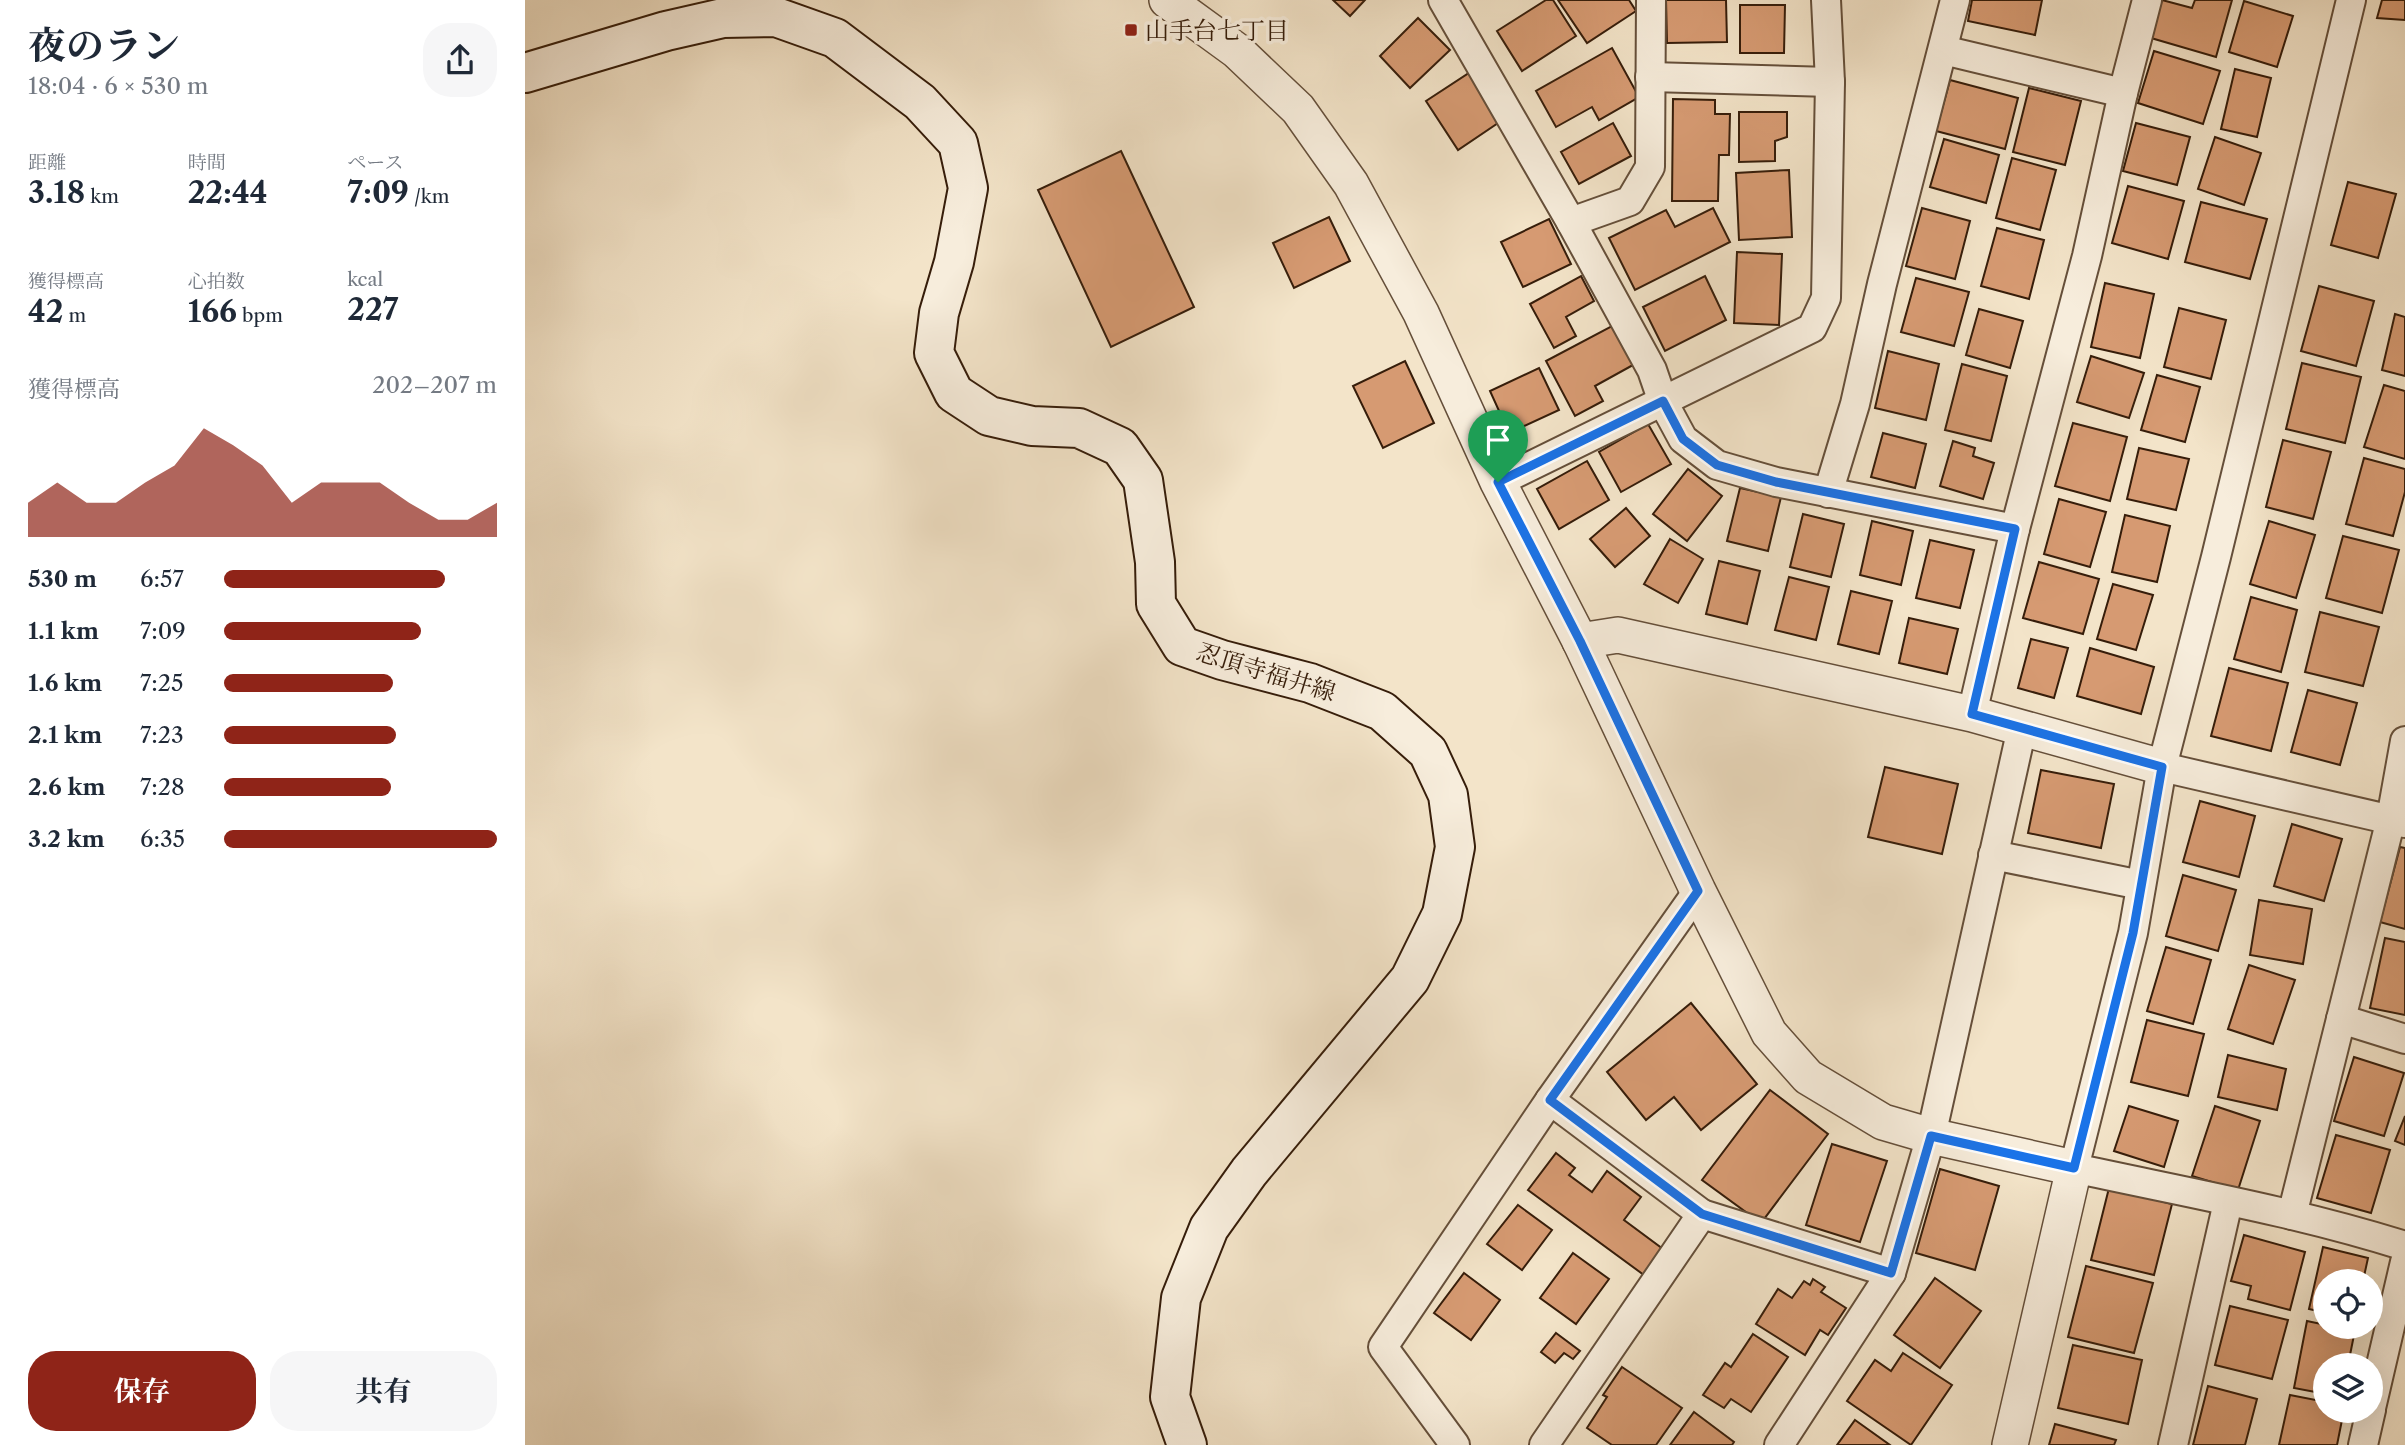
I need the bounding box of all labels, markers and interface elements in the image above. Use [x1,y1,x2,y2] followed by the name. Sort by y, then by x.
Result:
[1145,16,1289,45] place label: 山手台七丁目
[28,22,180,69] text: 夜のラン
[1123,22,1139,38] marker: 山手台七丁目
[423,23,497,97] button: share
[28,72,209,100] text: 18:04 · 6 × 530 m
[28,151,66,174] text: 距離
[188,151,226,174] text: 時間
[347,151,403,174] text: ペース
[28,174,85,211] text: 3.18
[188,174,268,211] text: 22:44
[347,174,409,211] text: 7:09
[85,185,119,208] text: km
[409,185,449,208] text: /km
[347,268,383,291] text: kcal
[28,270,104,293] text: 獲得標高
[188,270,245,293] text: 心拍数
[347,291,398,328] text: 227
[28,293,64,330] text: 42
[188,293,237,330] text: 166
[64,304,86,327] text: m
[237,304,283,327] text: bpm
[372,371,497,399] text: 202–207 m
[28,375,120,403] text: 獲得標高
[1468,410,1528,482] pin
[1479,421,1517,459] icon: arrive
[28,565,97,593] text: 530 m
[140,565,184,593] text: 6:57
[28,617,99,645] text: 1.1 km
[140,617,186,645] text: 7:09
[1193,637,1339,707] street label: 忍頂寺福井線
[28,669,102,697] text: 1.6 km
[140,669,184,697] text: 7:25
[28,721,102,749] text: 2.1 km
[140,721,184,749] text: 7:23
[28,773,106,801] text: 2.6 km
[140,773,185,801] text: 7:28
[28,825,105,853] text: 3.2 km
[140,825,185,853] text: 6:35
[2313,1269,2383,1423] map controls
[2313,1269,2383,1339] button: locate
[28,1351,256,1431] button: 保存
[270,1351,497,1431] button: 共有
[2313,1353,2383,1423] button: layers

